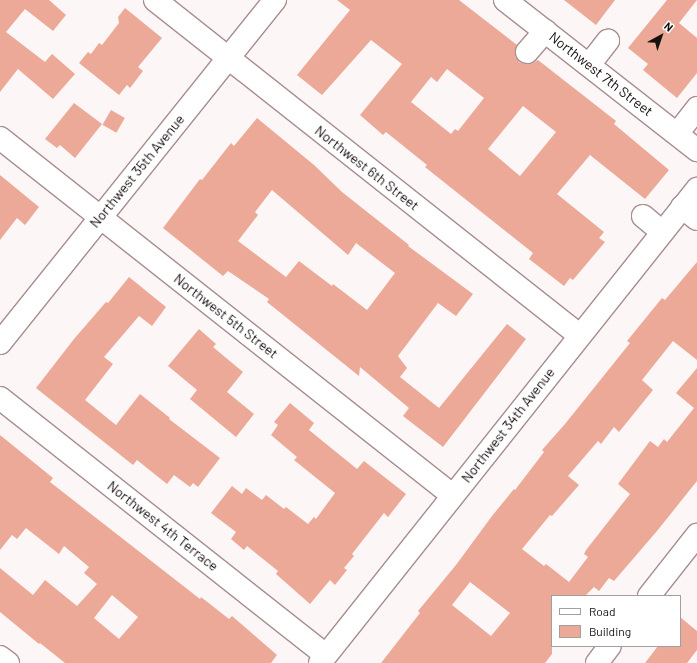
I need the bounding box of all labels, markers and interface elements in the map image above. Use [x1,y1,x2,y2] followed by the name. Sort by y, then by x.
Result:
[641,16,681,56] north arrow
[662,19,676,34] text: N
[546,28,656,120] street label: Northwest 7th Street
[86,111,188,231] street label: Northwest 35th Avenue
[312,122,422,214] street label: Northwest 6th Street
[171,270,281,362] street label: Northwest 5th Street
[458,364,558,486] street label: Northwest 34th Avenue
[104,477,222,575] street label: Northwest 4th Terrace
[551,595,681,647] legend
[589,604,616,618] text: Road
[589,624,631,638] text: Building

